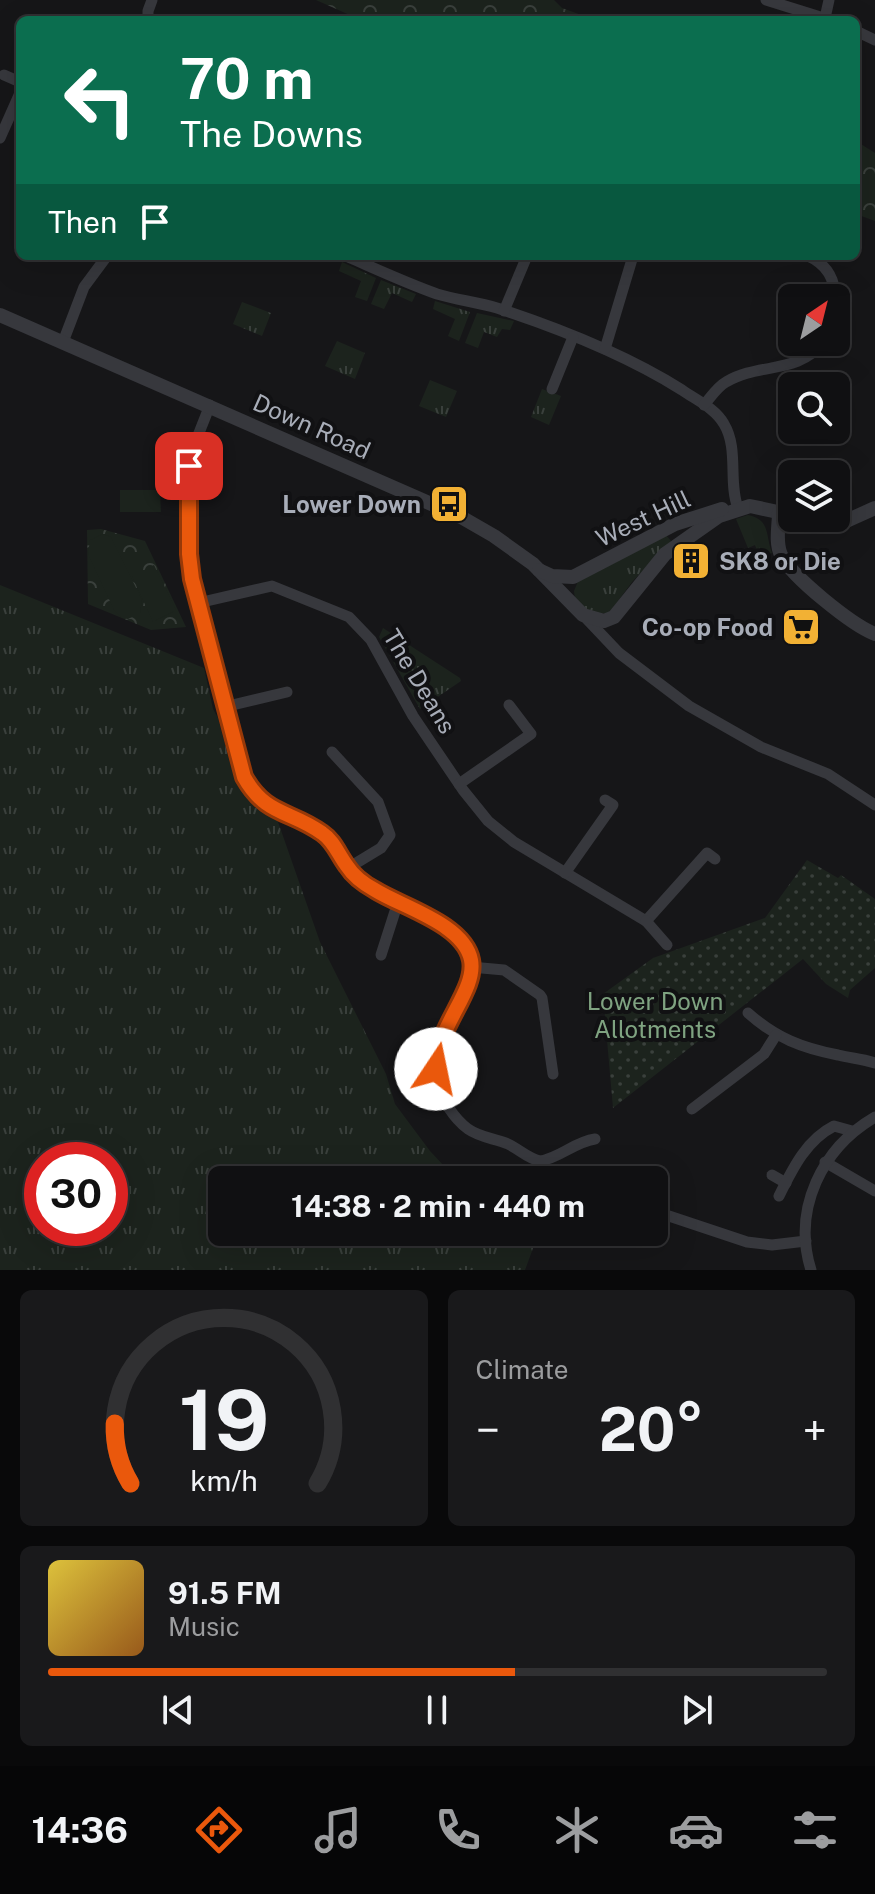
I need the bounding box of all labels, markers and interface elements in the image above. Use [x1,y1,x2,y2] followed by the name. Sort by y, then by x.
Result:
[180,46,313,112] text: 70 m
[48,48,152,152] icon: left
[180,113,363,155] text: The Downs
[133,200,177,244] icon: arrive
[48,204,117,240] text: Then
[778,284,850,356] north arrow
[778,284,850,532] map controls
[778,372,850,444] button: search
[249,388,375,464] street label: Down Road
[155,432,223,500] pin
[167,444,211,488] icon: arrive
[778,460,850,532] button: layers
[428,483,470,525] bus stop icon: Lower Down
[591,484,695,552] street label: West Hill
[282,490,421,518] place label: Lower Down
[670,540,712,582] building icon: SK8 or Die
[719,547,841,575] place label: SK8 or Die
[780,606,822,648] supermarket icon: Co-op Food
[642,613,773,641] place label: Co-op Food
[378,624,462,738] street label: The Deans
[587,987,723,1043] park label: Lower Down Allotments
[394,1027,478,1111] position arrow
[24,1142,128,1246] speed limit sign: 30
[291,1188,585,1224] text: 14:38 · 2 min · 440 m
[476,1354,569,1385] text: Climate
[179,1371,269,1469] text: 19
[599,1394,704,1465] text: 20°
[476,1404,500,1456] text: −
[803,1404,827,1456] text: +
[190,1464,257,1497] text: km/h
[168,1575,282,1611] text: 91.5 FM
[168,1611,240,1642] text: Music
[156,1688,200,1732] icon: previous
[415,1688,459,1732] icon: pause
[675,1688,719,1732] icon: next
[191,1802,247,1858] icon: directions
[310,1802,366,1858] icon: music
[430,1802,486,1858] icon: phone
[549,1802,605,1858] icon: climate
[668,1802,724,1858] icon: car
[787,1802,843,1858] icon: filters
[32,1809,128,1851] text: 14:36

